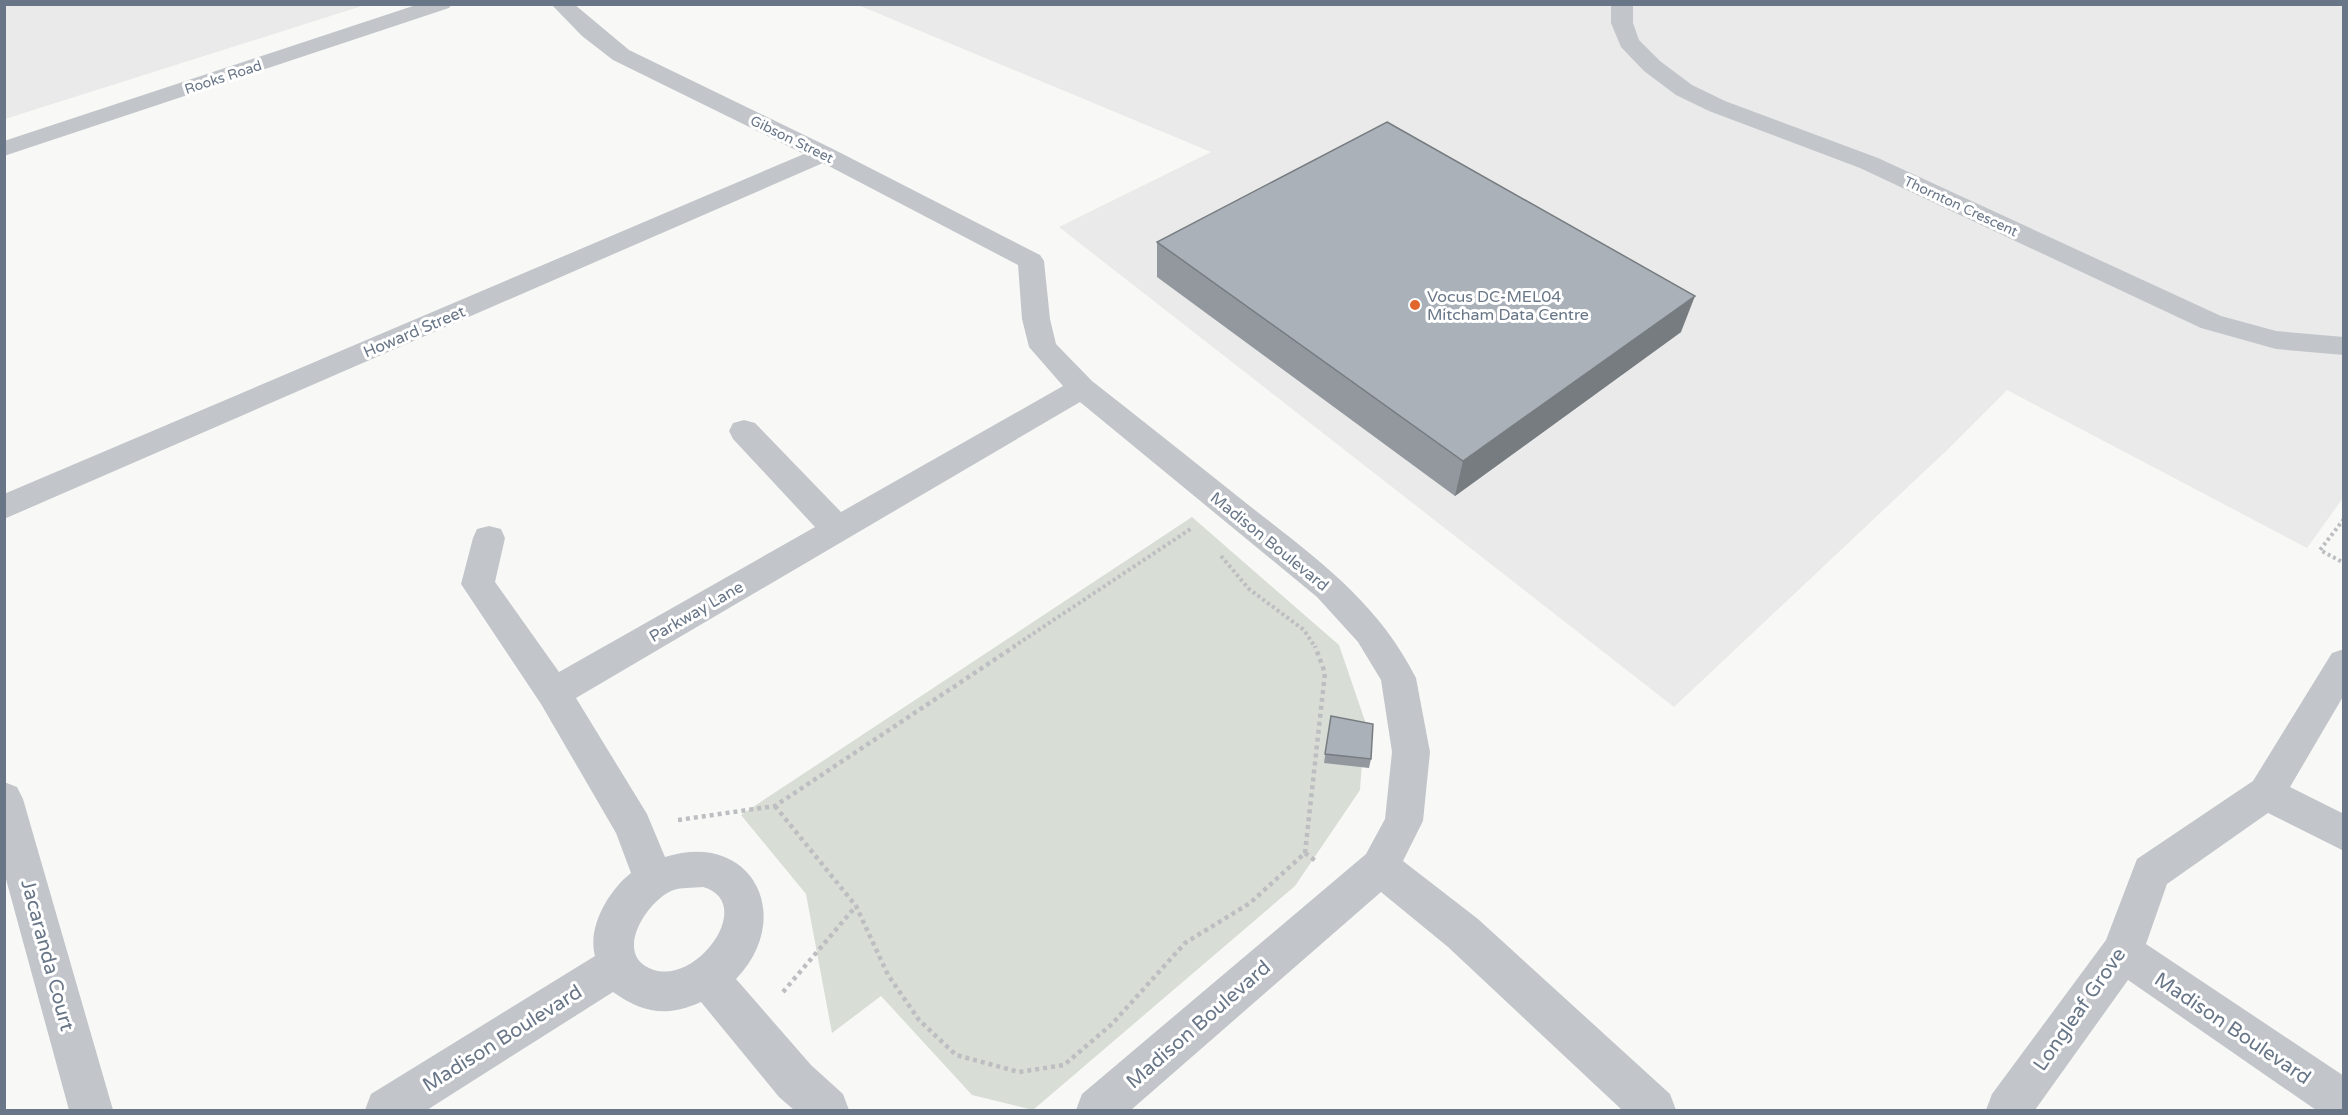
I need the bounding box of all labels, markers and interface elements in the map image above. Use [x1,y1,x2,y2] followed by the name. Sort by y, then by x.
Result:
[182,57,264,98] street label: Rooks Road
[747,112,837,167] street label: Gibson Street
[1901,173,2021,241] street label: Thornton Crescent
[1427,287,1589,325] place label: Vocus DC-MEL04 Mitcham Data Centre
[1408,298,1422,312] marker: Vocus DC-MEL04 Mitcham Data Centre
[360,301,468,362] street label: Howard Street
[1206,488,1333,596] street label: Madison Boulevard
[646,577,747,647] street label: Parkway Lane
[15,877,79,1034] street label: Jacaranda Court
[2028,943,2131,1076] street label: Longleaf Grove
[1122,956,1276,1094] street label: Madison Boulevard
[2150,968,2315,1090] street label: Madison Boulevard
[418,980,587,1098] street label: Madison Boulevard

